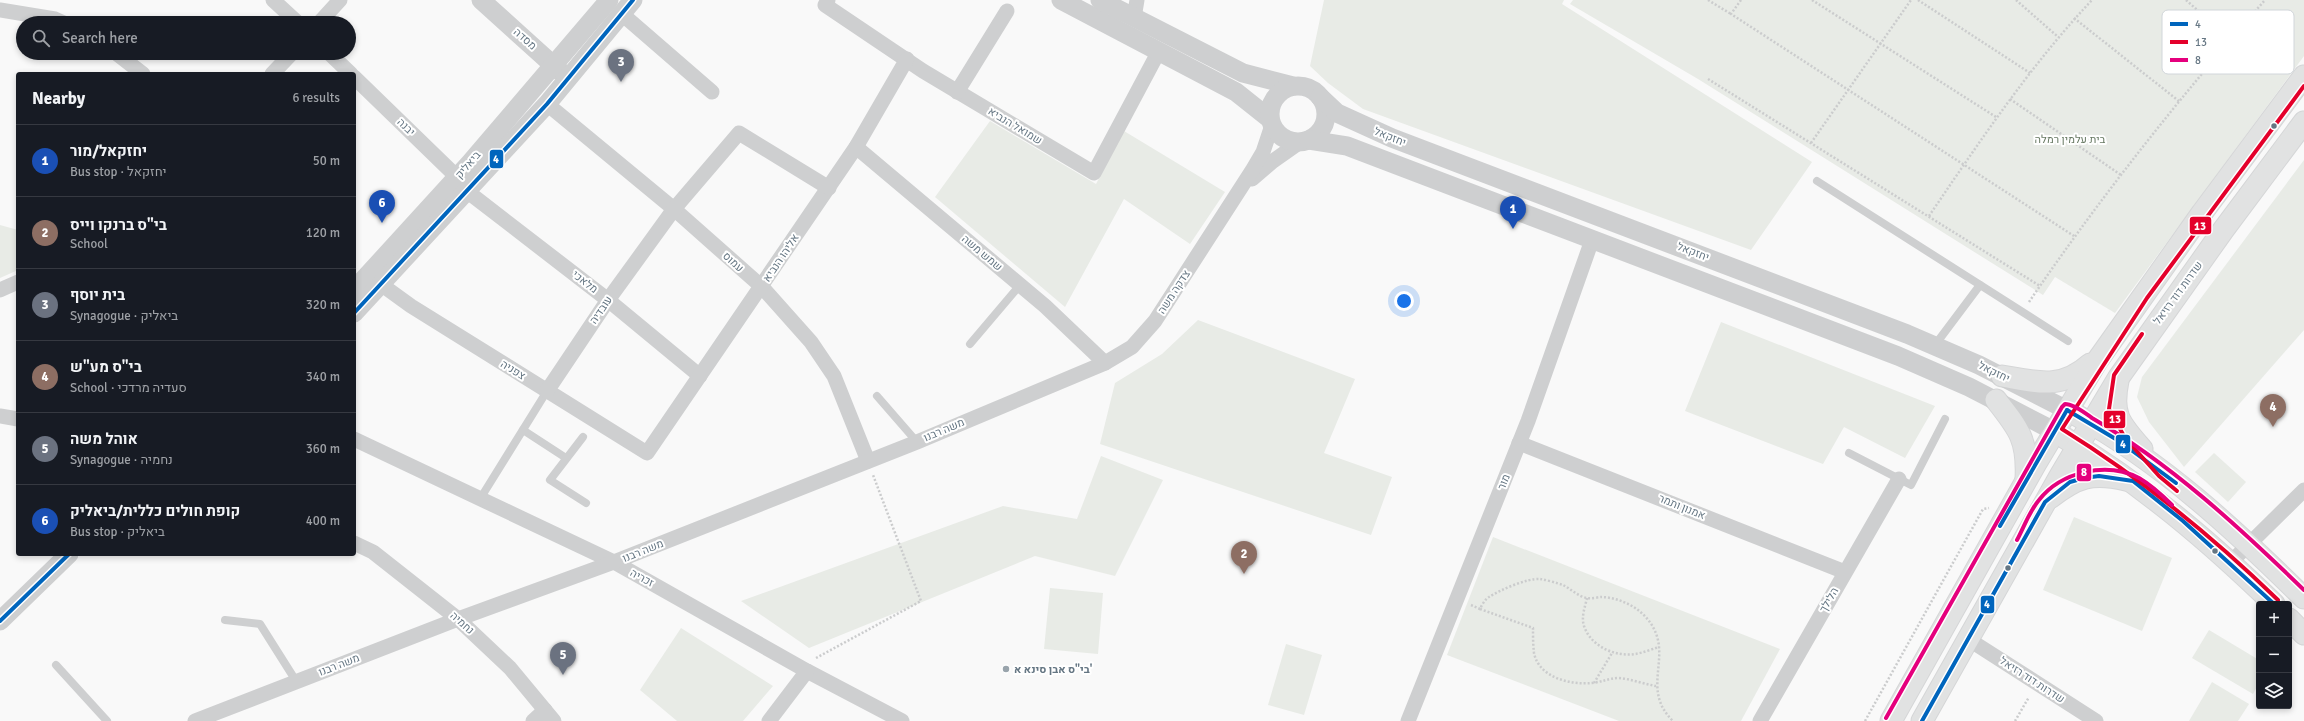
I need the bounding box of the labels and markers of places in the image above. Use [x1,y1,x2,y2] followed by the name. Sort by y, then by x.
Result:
[608,49,634,82] pin: 3
[2269,121,2279,131] unlabelled marker
[369,190,395,223] pin: 6
[1500,196,1526,229] pin: 1
[2260,394,2286,427] pin: 4
[1231,541,1257,574] pin: 2
[2210,546,2220,556] unlabelled marker
[2003,563,2013,573] unlabelled marker
[550,642,576,675] pin: 5
[1014,663,1093,676] place label: בי"ס אבן סינא א'
[1001,664,1011,674] marker: בי"ס אבן סינא א'

